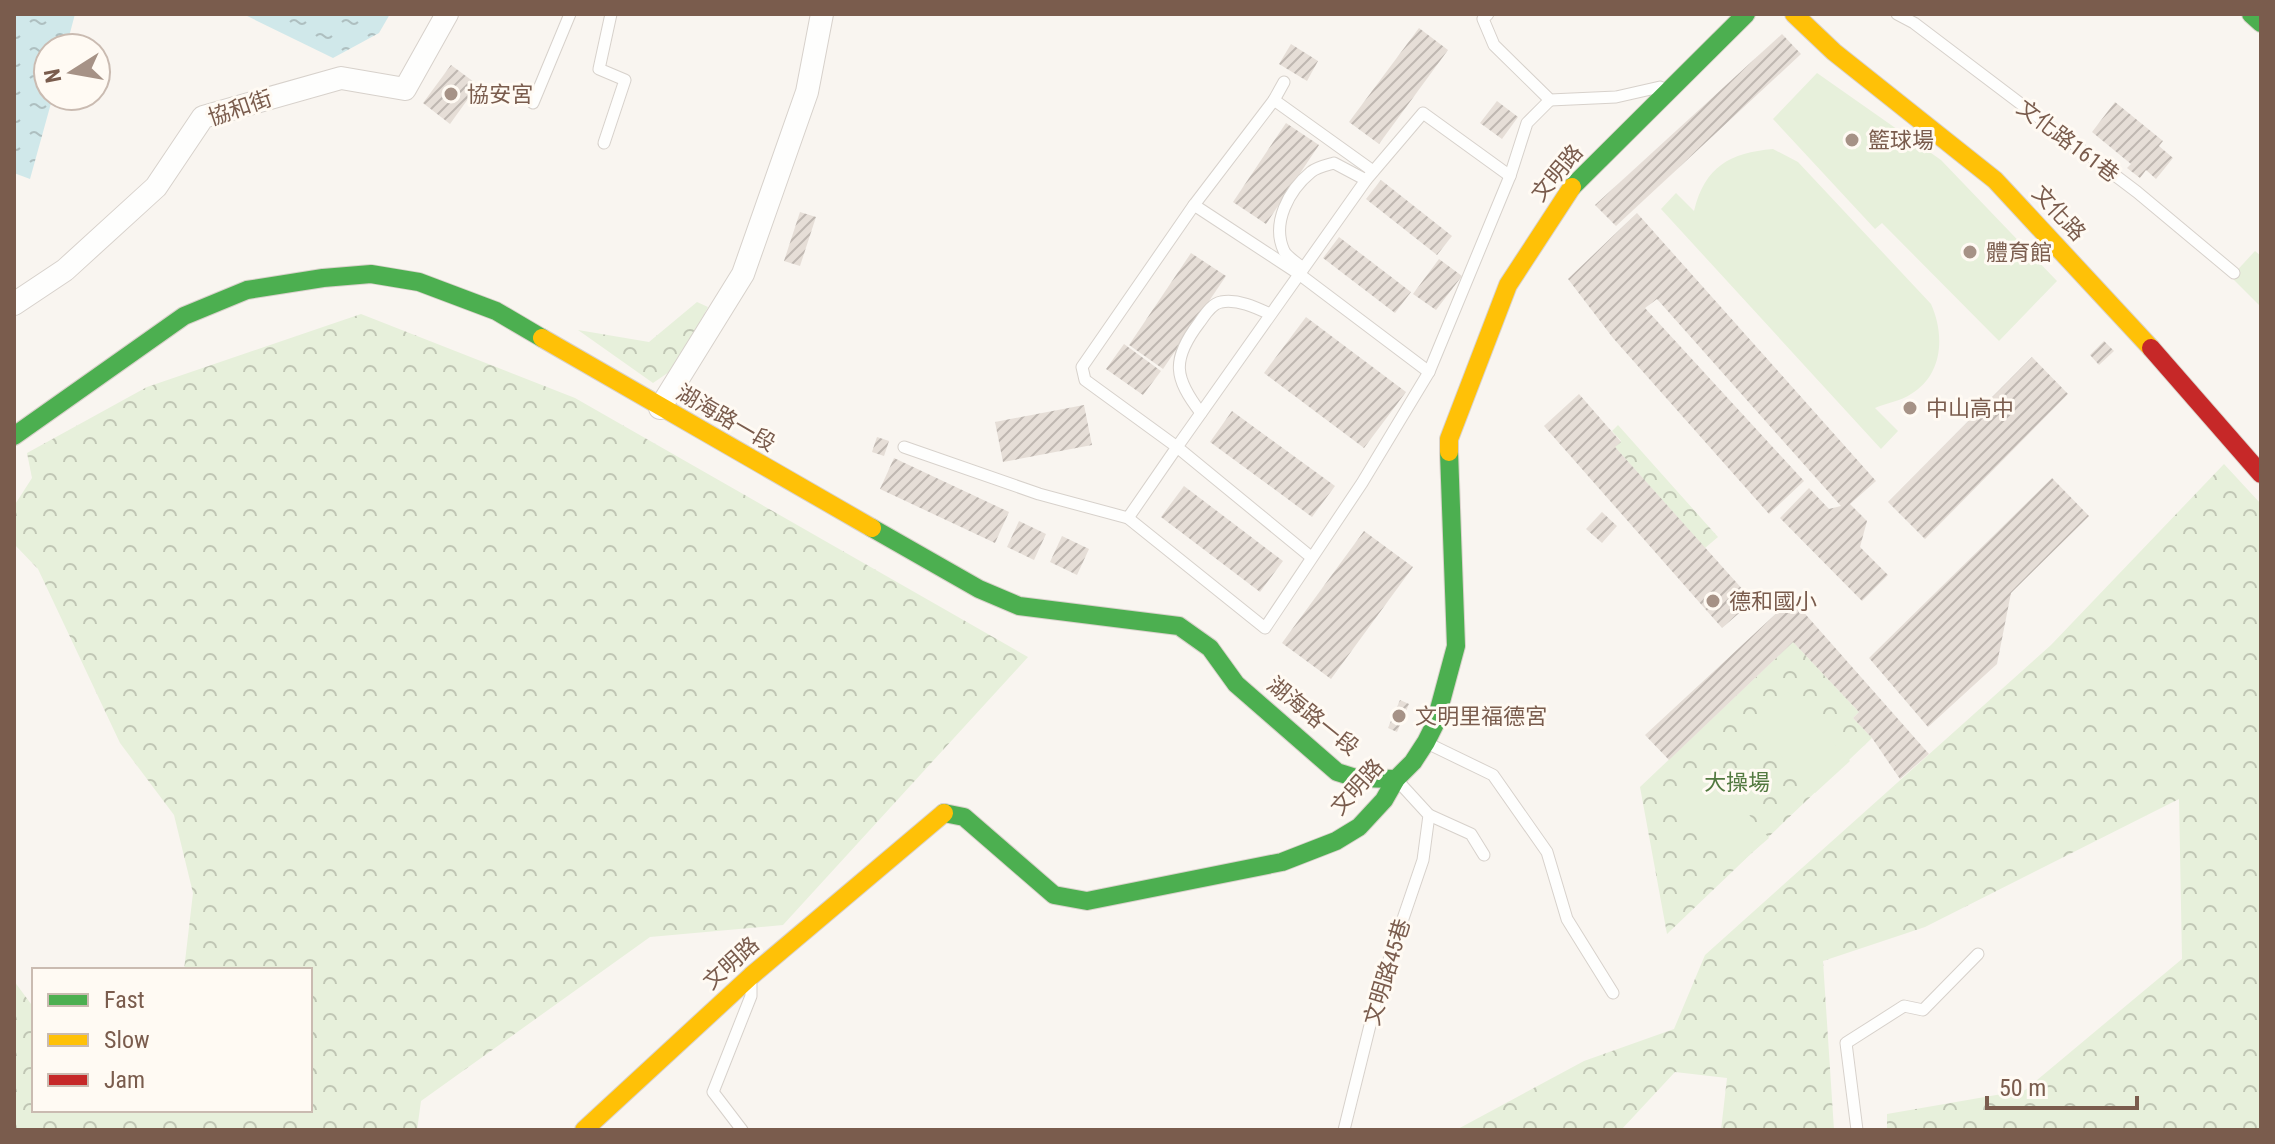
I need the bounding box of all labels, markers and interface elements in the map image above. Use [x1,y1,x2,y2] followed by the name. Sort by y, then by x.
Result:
[32,32,112,112] north arrow
[39,67,66,85] text: N
[467,82,533,107] place label: 協安宮
[205,85,275,131] street label: 協和街
[442,85,460,103] marker: 協安宮
[2012,95,2124,187] street label: 文化路161巷
[1868,128,1934,153] place label: 籃球場
[1843,131,1861,149] marker: 籃球場
[1526,140,1588,206] street label: 文明路
[2027,180,2091,246] street label: 文化路
[1986,240,2052,265] place label: 體育館
[1961,243,1979,261] marker: 體育館
[672,380,780,456] street label: 湖海路一段
[1926,396,2014,421] place label: 中山高中
[1901,399,1919,417] marker: 中山高中
[1729,589,1817,614] place label: 德和國小
[1704,592,1722,610] marker: 德和國小
[1262,672,1364,760] street label: 湖海路一段
[1415,704,1547,729] place label: 文明里福德宮
[1390,707,1408,725] marker: 文明里福德宮
[1326,754,1388,820] street label: 文明路
[1704,770,1770,795] park label: 大操場
[1359,916,1415,1028] street label: 文明路45巷
[698,932,764,994] street label: 文明路
[32,968,312,1112] legend
[104,986,145,1014] text: Fast
[104,1026,150,1054] text: Slow
[1987,1060,2137,1110] scale bar
[104,1066,145,1094] text: Jam
[1999,1074,2046,1102] text: 50 m

